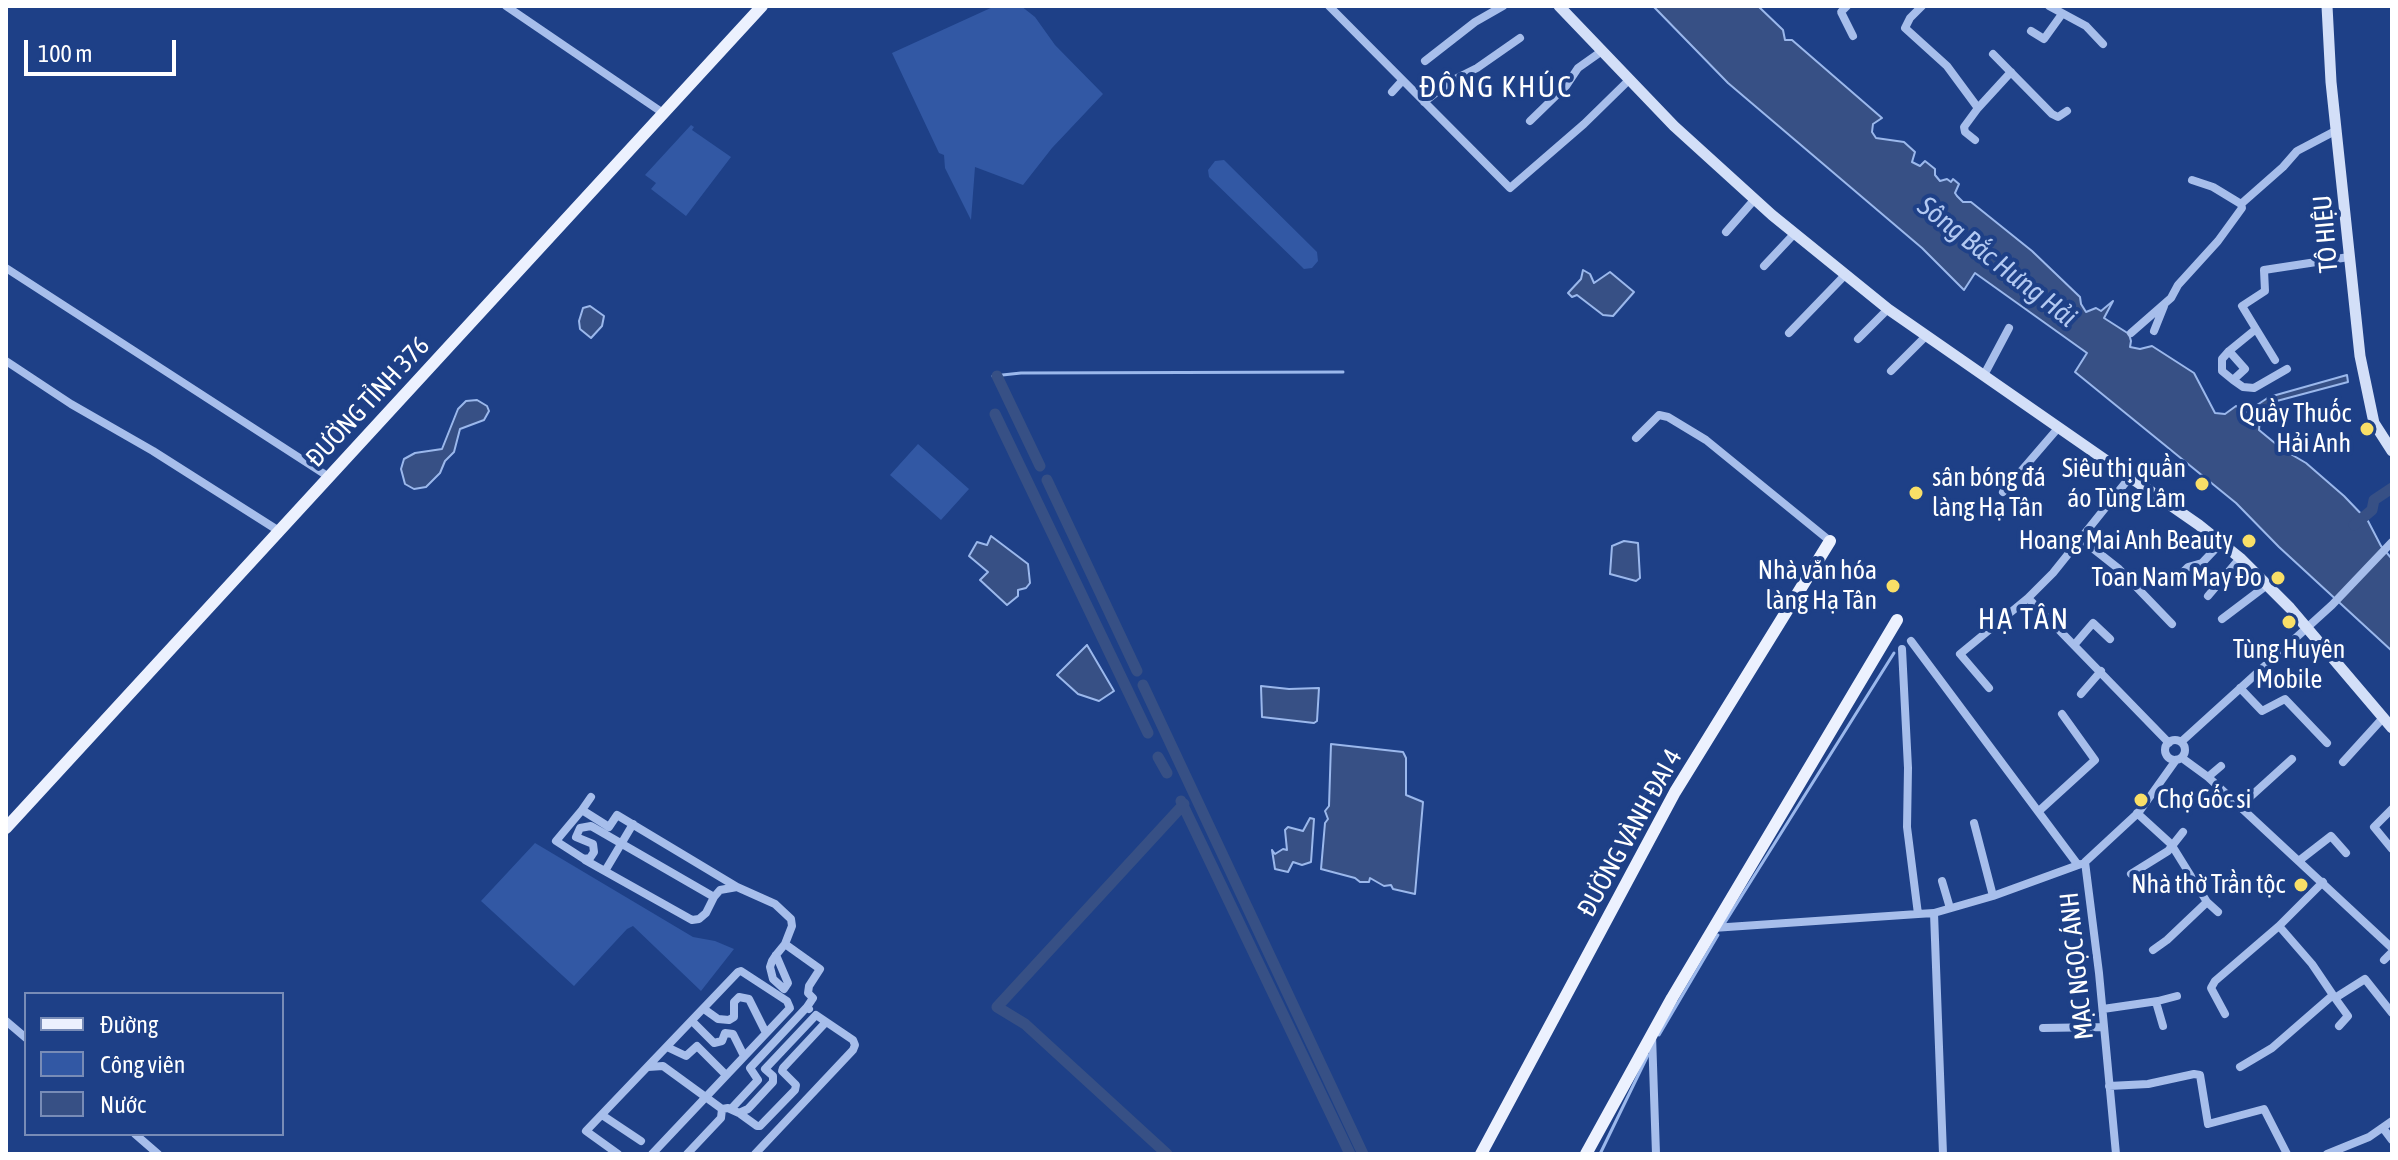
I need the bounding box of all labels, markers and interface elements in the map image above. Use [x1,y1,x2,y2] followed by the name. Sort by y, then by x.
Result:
[28,24,180,74] scale bar
[38,40,92,67] text: 100 m
[1419,70,1573,106] district label: ĐÔNG KHÚC
[1911,190,2083,334] water label: Sông Bắc Hưng Hải
[2307,194,2345,274] street label: TÔ HIỆU
[300,330,436,474] street label: ĐƯỜNG TỈNH 376
[2239,398,2351,460] place label: Quầy Thuốc Hải Anh
[2358,420,2376,438] marker: Quầy Thuốc Hải Anh
[2062,453,2186,514] place label: Siêu thị quần áo Tùng Lâm
[1932,462,2046,524] place label: sân bóng đá làng Hạ Tân
[2193,475,2211,493] marker: Siêu thị quần áo Tùng Lâm
[1907,484,1925,502] marker: sân bóng đá làng Hạ Tân
[2019,525,2233,557] place label: Hoang Mai Anh Beauty
[2240,532,2258,550] marker: Hoang Mai Anh Beauty
[1758,555,1877,616] place label: Nhà văn hóa làng Hạ Tân
[2091,562,2262,594] place label: Toan Nam May Đo
[2269,569,2287,587] marker: Toan Nam May Đo
[1884,577,1902,595] marker: Nhà văn hóa làng Hạ Tân
[1978,602,2070,638] district label: HẠ TÂN
[2280,613,2298,631] marker: Tùng Huyên Mobile
[2233,634,2345,696] place label: Tùng Huyên Mobile
[1571,744,1689,922] street label: ĐƯỜNG VÀNH ĐAI 4
[2157,784,2251,816] place label: Chợ Gốc si
[2132,791,2150,809] marker: Chợ Gốc si
[2131,869,2285,901] place label: Nhà thờ Trần tộc
[2292,876,2310,894] marker: Nhà thờ Trần tộc
[2054,891,2100,1041] street label: MẠC NGỌC ÁNH
[24,992,284,1136] legend
[100,1011,158,1038] text: Đường
[100,1051,185,1078] text: Công viên
[100,1091,146,1118] text: Nước

